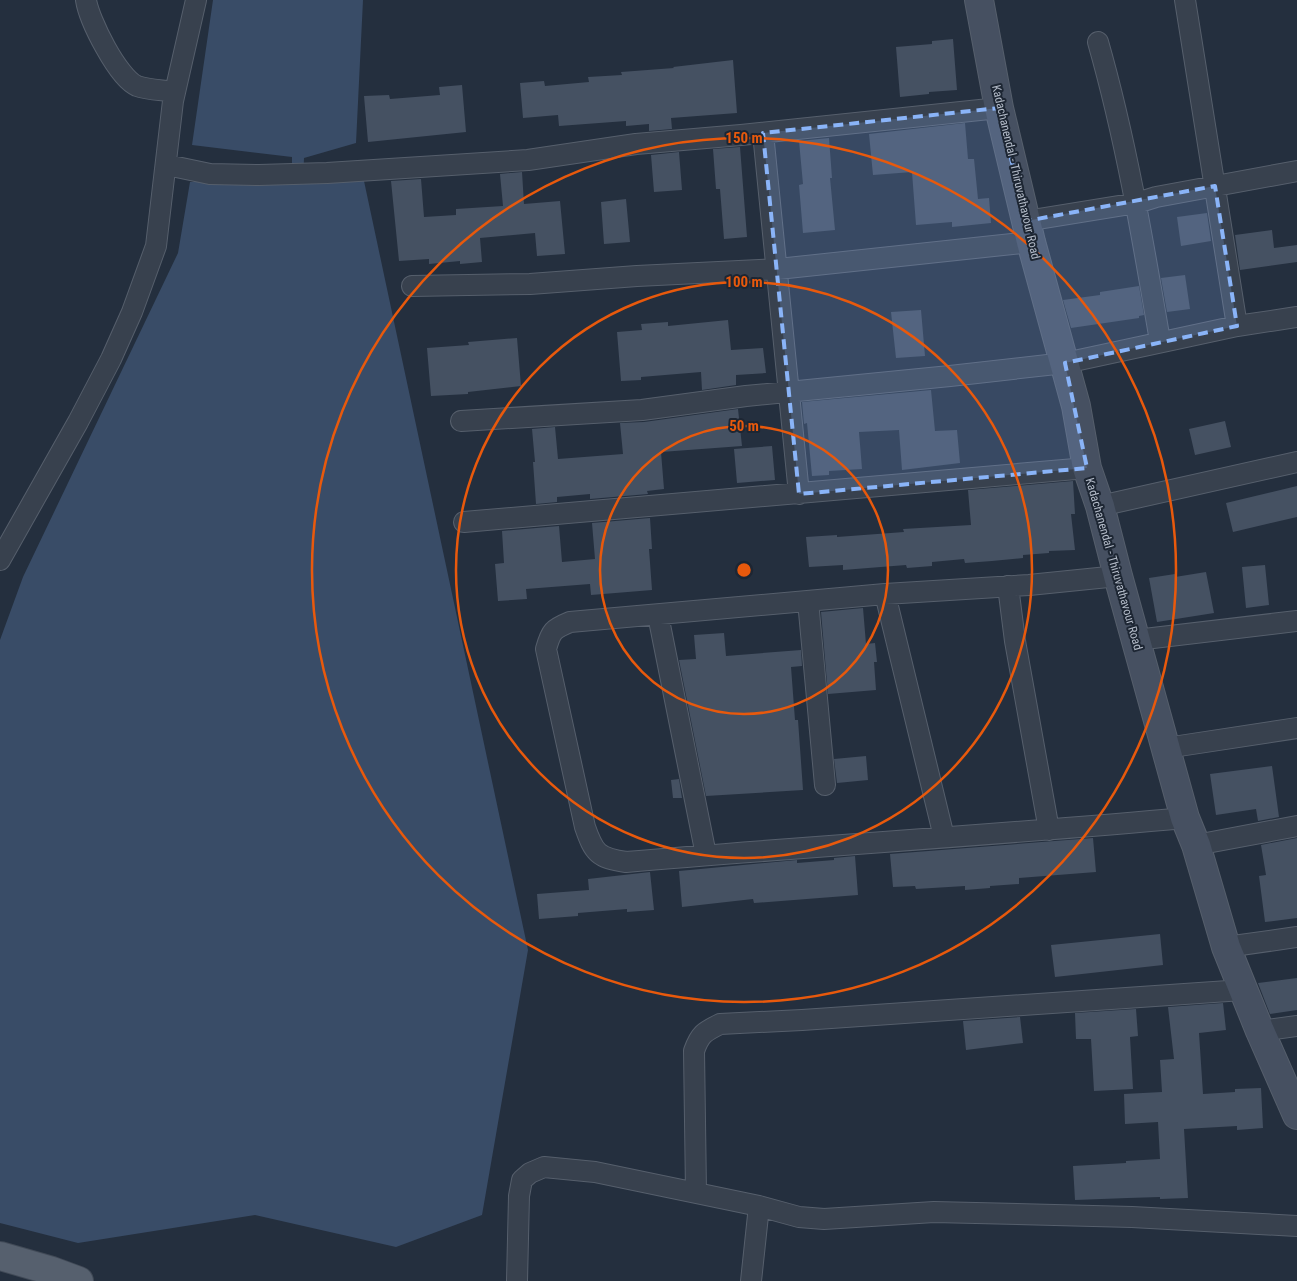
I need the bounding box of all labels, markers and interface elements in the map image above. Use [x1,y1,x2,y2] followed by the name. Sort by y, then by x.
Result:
[989,83,1043,261] street label: Kadachanendal - Thiruvathavour Road
[725,129,763,147] text: 150 m
[725,273,763,291] text: 100 m
[729,417,759,435] text: 50 m
[1083,476,1145,652] street label: Kadachanendal - Thiruvathavour Road
[735,561,753,579] centre of rings

